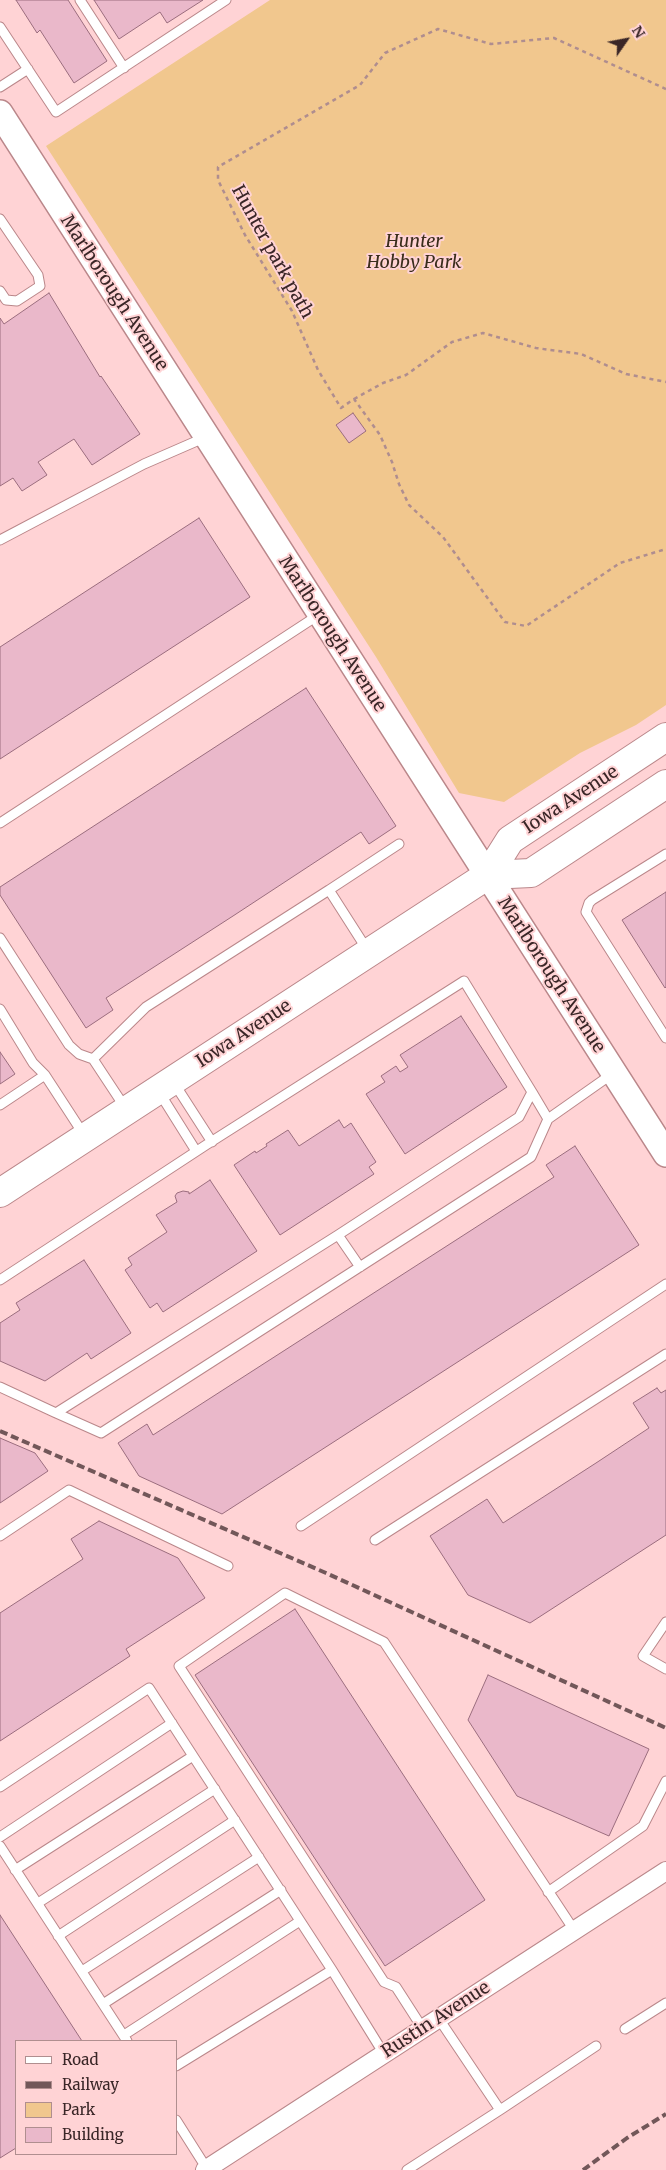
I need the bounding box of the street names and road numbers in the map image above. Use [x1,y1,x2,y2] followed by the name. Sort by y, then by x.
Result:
[226,182,318,322] street label: Hunter park path
[56,211,172,375] street label: Marlborough Avenue
[274,552,390,716] street label: Marlborough Avenue
[519,761,623,839] street label: Iowa Avenue
[493,893,609,1057] street label: Marlborough Avenue
[192,995,296,1073] street label: Iowa Avenue
[378,1977,494,2063] street label: Rustin Avenue

